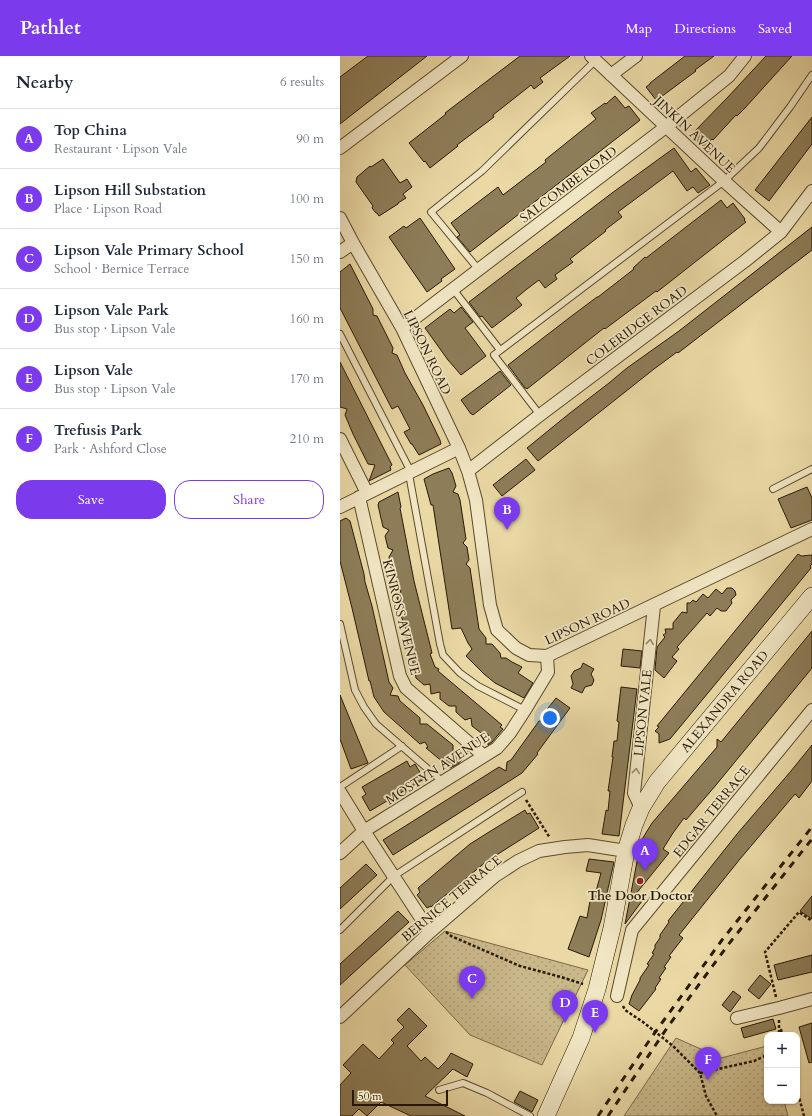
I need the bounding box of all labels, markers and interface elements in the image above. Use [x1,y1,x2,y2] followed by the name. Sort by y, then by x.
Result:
[20,15,81,41] text: Pathlet
[626,19,652,38] text: Map
[674,19,736,38] text: Directions
[758,19,792,38] text: Saved
[16,71,73,94] text: Nearby
[280,73,324,91] text: 6 results
[648,91,739,177] street label: JINKIN AVENUE
[54,120,127,140] text: Top China
[24,130,34,148] text: A
[296,130,324,148] text: 90 m
[54,140,187,158] text: Restaurant · Lipson Vale
[516,142,621,227] street label: SALCOMBE ROAD
[54,180,206,200] text: Lipson Hill Substation
[24,190,34,208] text: B
[290,190,324,208] text: 100 m
[54,200,162,218] text: Place · Lipson Road
[54,240,244,260] text: Lipson Vale Primary School
[24,250,34,268] text: C
[290,250,324,268] text: 150 m
[54,260,189,278] text: School · Bernice Terrace
[582,282,691,370] street label: COLERIDGE ROAD
[54,300,169,320] text: Lipson Vale Park
[399,307,455,398] street label: LIPSON ROAD
[23,310,35,328] text: D
[290,310,324,328] text: 160 m
[54,320,176,338] text: Bus stop · Lipson Vale
[54,360,133,380] text: Lipson Vale
[25,370,33,388] text: E
[290,370,324,388] text: 170 m
[54,380,176,398] text: Bus stop · Lipson Vale
[54,420,142,440] text: Trefusis Park
[25,430,33,448] text: F
[290,430,324,448] text: 210 m
[54,440,167,458] text: Park · Ashford Close
[16,480,166,519] button: Save
[174,480,324,519] button: Share
[494,497,520,530] pin: B
[378,558,424,677] street label: KINROSS AVENUE
[542,594,633,650] street label: LIPSON ROAD
[645,639,654,645] one-way arrow
[677,647,773,756] street label: ALEXANDRA ROAD
[629,669,656,757] street label: LIPSON VALE
[540,708,560,728] your location
[382,729,493,809] street label: MOSTYN AVENUE
[669,762,754,861] street label: EDGAR TERRACE
[631,768,640,774] one-way arrow
[632,838,658,871] pin: A
[398,851,506,946] street label: BERNICE TERRACE
[635,876,645,886] marker: The Door Doctor
[588,887,693,905] place label: The Door Doctor
[459,966,485,999] pin: C
[552,990,578,1023] pin: D
[582,1000,608,1033] pin: E
[764,1032,800,1104] map controls
[764,1032,800,1068] button: +
[695,1047,721,1080] pin: F
[764,1068,800,1104] button: −
[352,1088,448,1107] scale bar
[358,1089,382,1104] text: 50 m

